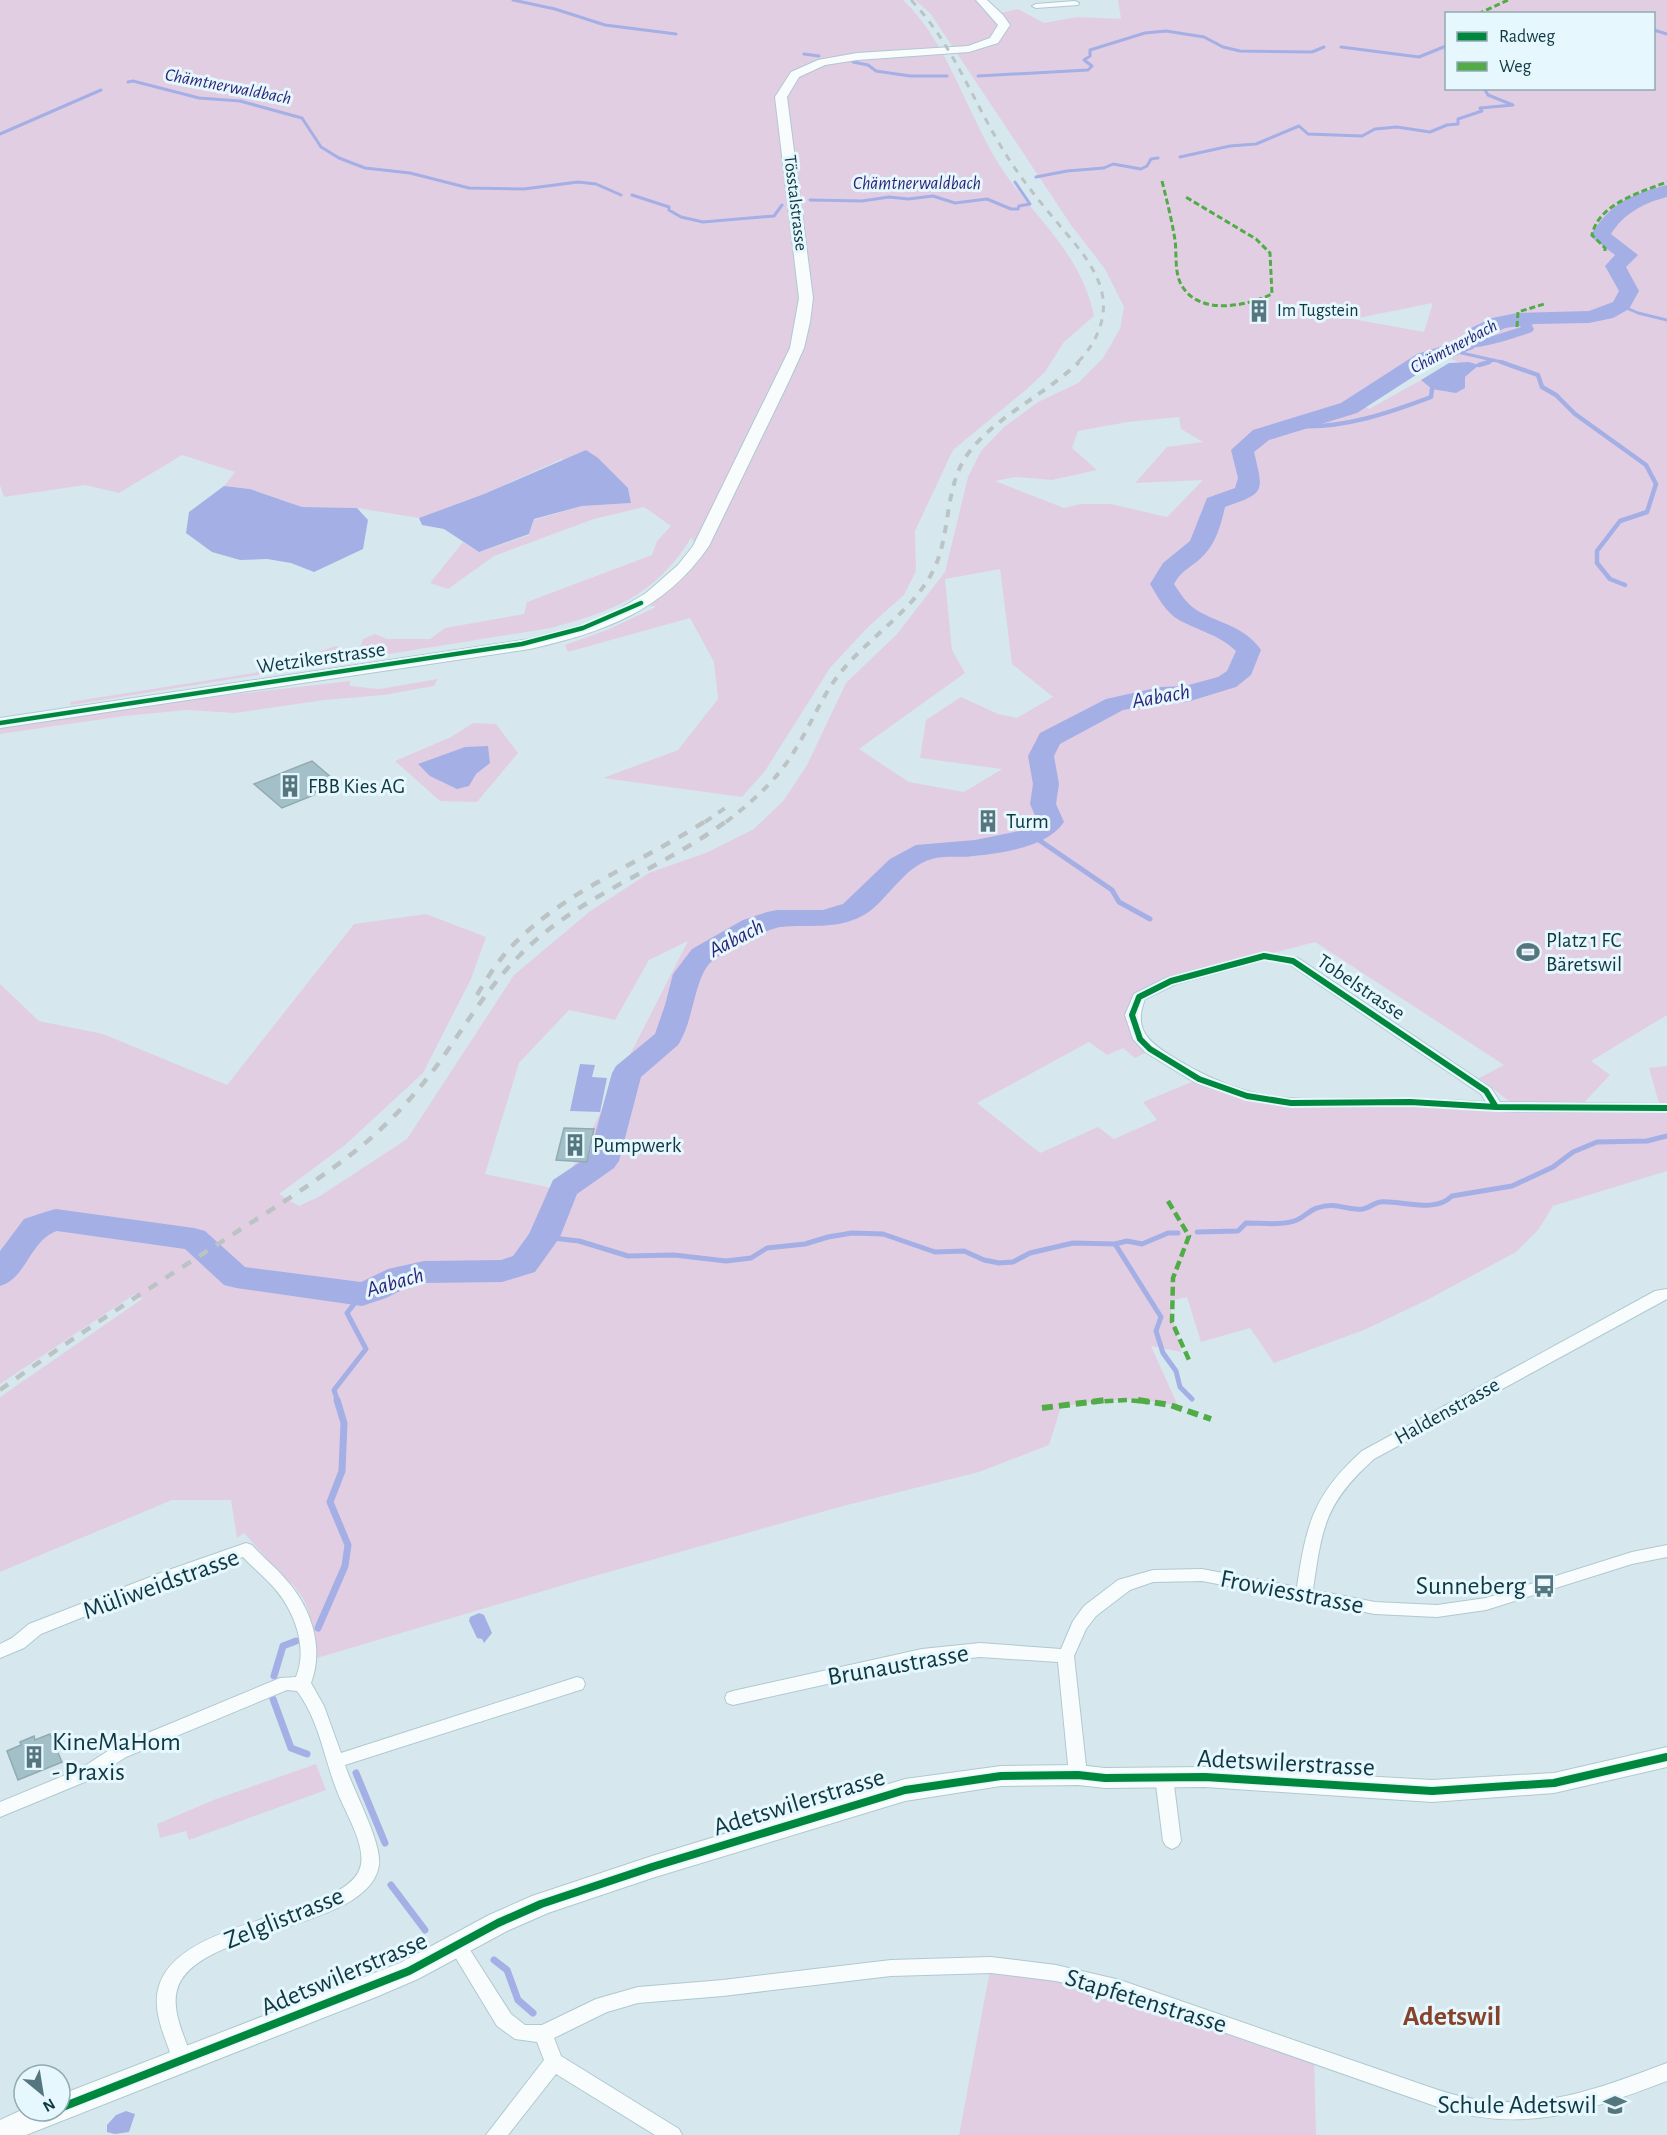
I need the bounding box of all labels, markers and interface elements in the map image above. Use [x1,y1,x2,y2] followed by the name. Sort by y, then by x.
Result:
[1445,12,1655,90] legend
[1499,28,1555,46] text: Radweg
[1499,58,1531,76] text: Weg
[163,66,293,108] water label: Chämtnerwaldbach
[780,154,810,252] street label: Tösstalstrasse
[853,175,981,193] water label: Chämtnerwaldbach
[1246,298,1272,324] building icon: Im Tugstein
[1277,302,1359,320] place label: Im Tugstein
[1408,317,1500,377] water label: Chämtnerbach
[255,639,387,677] street label: Wetzikerstrasse
[1129,680,1192,712] water label: Aabach
[277,773,303,799] building icon: FBB Kies AG
[308,776,405,797] place label: FBB Kies AG
[975,808,1001,834] building icon: Turm
[1006,811,1049,832] place label: Turm
[704,915,767,962] water label: Aabach
[1546,930,1622,975] place label: Platz 1 FC Bäretswil
[1515,939,1541,965] sports icon: Platz 1 FC Bäretswil
[1313,950,1409,1024] street label: Tobelstrasse
[562,1132,588,1158] building icon: Pumpwerk
[593,1135,682,1156] place label: Pumpwerk
[363,1263,426,1301] water label: Aabach
[1391,1374,1503,1448] street label: Haldenstrasse
[79,1544,243,1624] street label: Müliweidstrasse
[1218,1565,1366,1619] street label: Frowiesstrasse
[1416,1573,1526,1599] place label: Sunneberg
[1531,1573,1557,1599] bus stop icon: Sunneberg
[825,1640,971,1690] street label: Brunaustrasse
[52,1729,181,1785] place label: KineMaHom - Praxis
[21,1744,47,1770] building icon: KineMaHom - Praxis
[1197,1745,1375,1781] street label: Adetswilerstrasse
[710,1764,888,1840] street label: Adetswilerstrasse
[221,1882,347,1954] street label: Zelglistrasse
[257,1927,431,2021] street label: Adetswilerstrasse
[1062,1964,1230,2038] street label: Stapfetenstrasse
[1403,2003,1501,2031] district label: Adetswil
[12,2063,72,2123] north arrow
[1438,2092,1597,2118] place label: Schule Adetswil
[1602,2092,1628,2118] school or university icon: Schule Adetswil
[40,2095,58,2115] text: N

